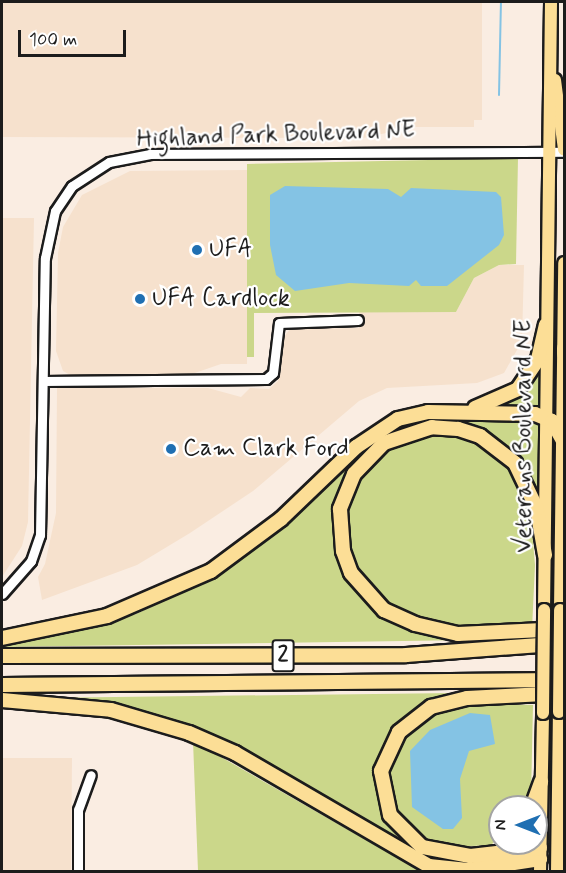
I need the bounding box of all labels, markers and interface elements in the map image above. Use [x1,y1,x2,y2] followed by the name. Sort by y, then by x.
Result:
[21,18,129,56] scale bar
[29,28,77,52] text: 100 m
[136,116,416,154] street label: Highland Park Boulevard NE
[209,236,253,264] place label: UFA
[190,243,204,257] marker: UFA
[152,285,292,313] place label: UFA Cardlock
[133,292,147,306] marker: UFA Cardlock
[510,320,538,552] street label: Veterans Boulevard NE
[183,435,352,463] place label: Cam Clark Ford
[164,442,178,456] marker: Cam Clark Ford
[271,637,295,675] road number: 2
[488,795,548,855] north arrow
[491,820,512,830] text: N

